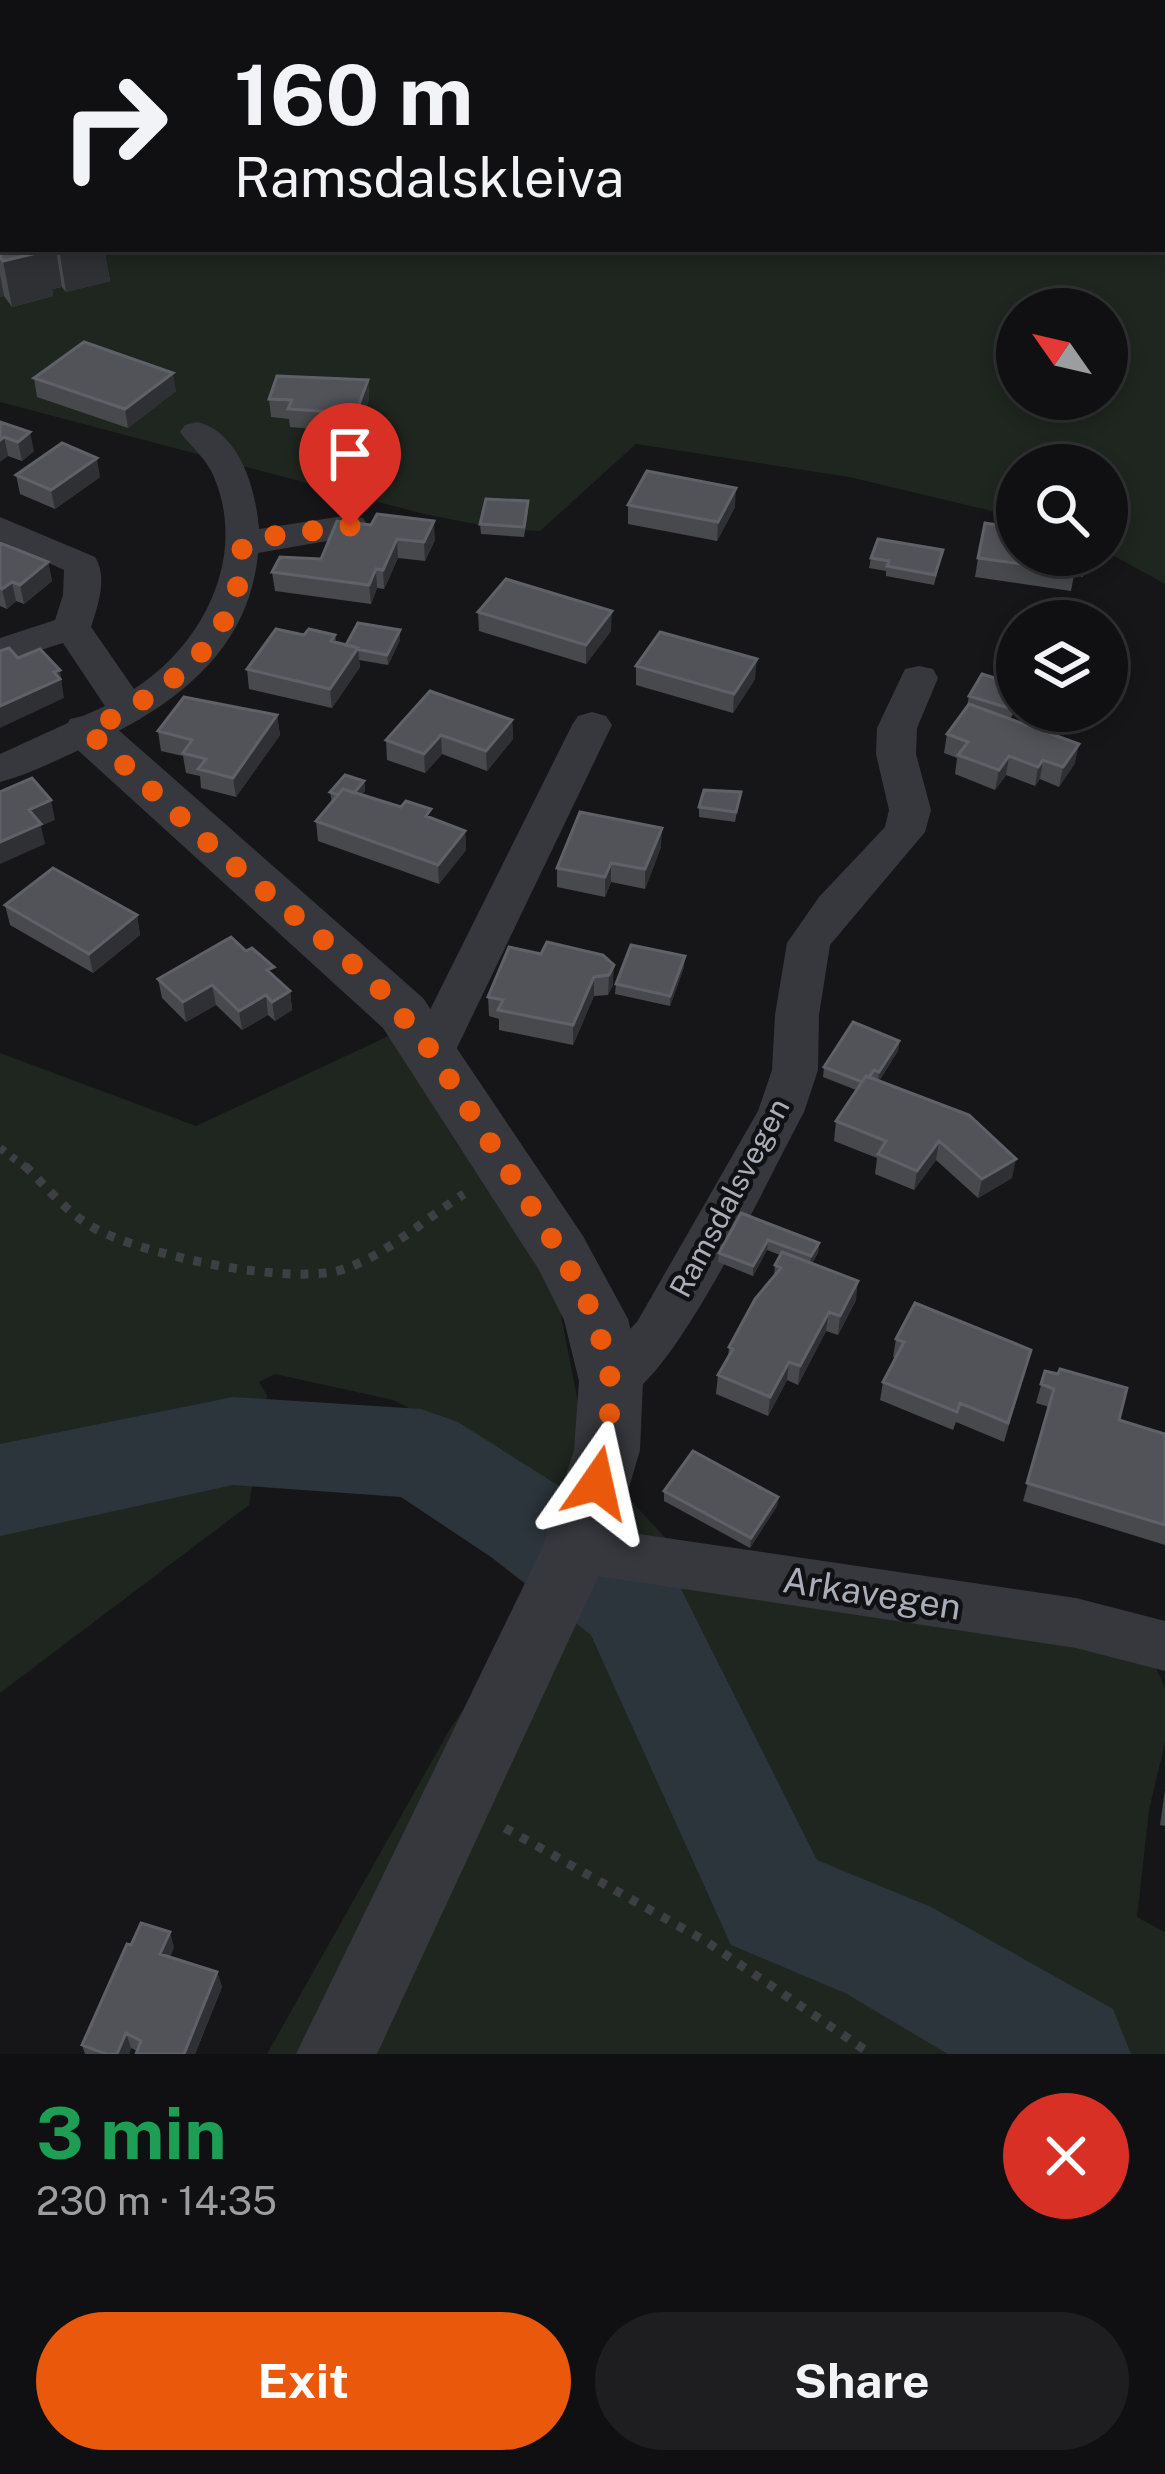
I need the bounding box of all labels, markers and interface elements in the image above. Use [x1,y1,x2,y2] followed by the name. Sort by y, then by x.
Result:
[234,45,473,144] text: 160 m
[36,48,192,204] icon: right
[234,146,624,209] text: Ramsdalskleiva
[996,288,1128,420] north arrow
[996,288,1128,732] map controls
[299,403,401,526] pin
[317,421,383,487] icon: arrive
[996,444,1128,576] button: search
[996,600,1128,732] button: layers
[662,1092,797,1303] street label: Ramsdalsvegen
[534,1420,660,1546] position arrow
[780,1558,964,1628] street label: Arkavegen
[36,2091,227,2175] text: 3 min
[1003,2093,1129,2219] button: close
[36,2178,277,2224] text: 230 m · 14:35
[36,2312,571,2450] button: Exit
[595,2312,1129,2450] button: Share

